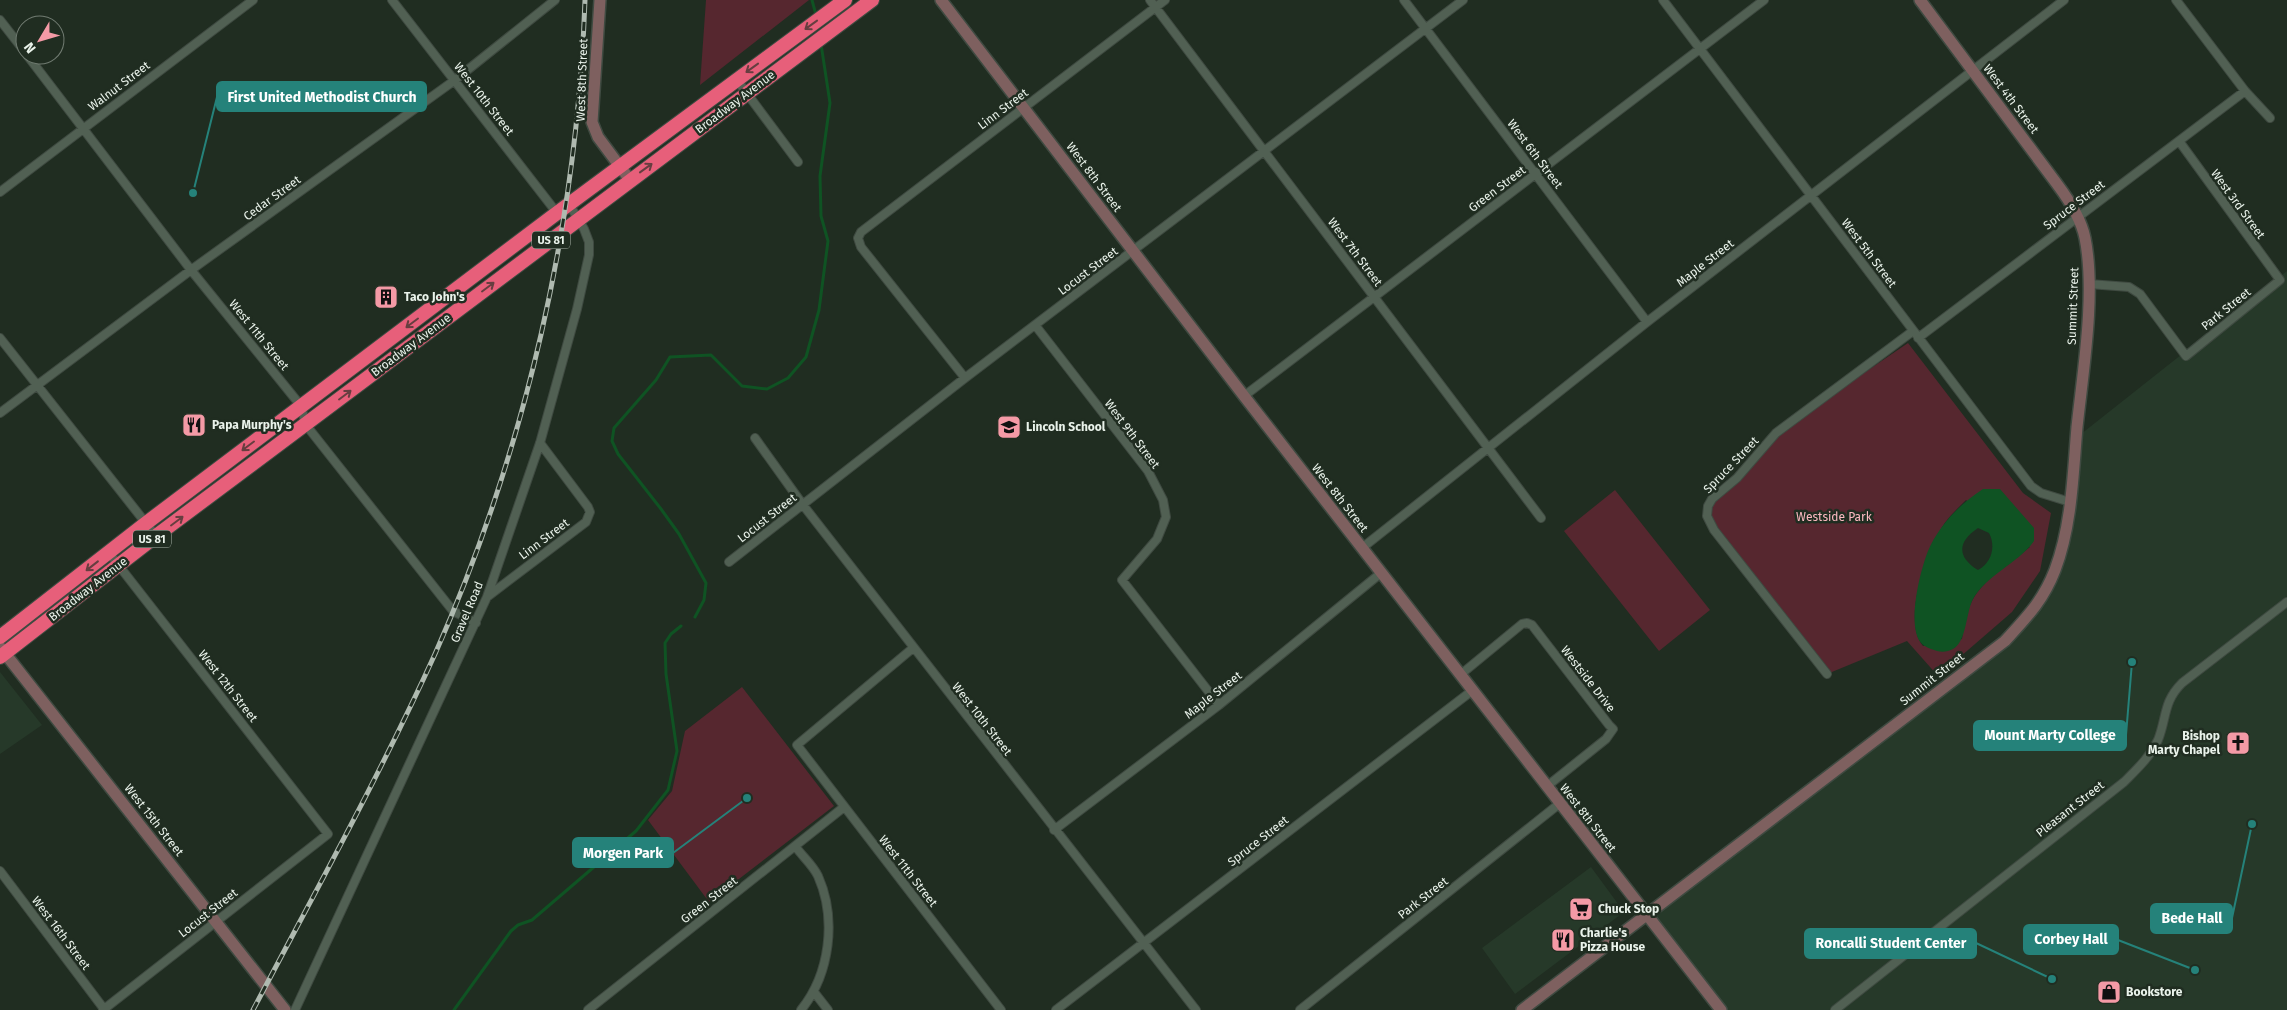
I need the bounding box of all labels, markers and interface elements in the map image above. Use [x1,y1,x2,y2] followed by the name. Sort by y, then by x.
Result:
[15,15,65,65] north arrow
[804,20,818,30] one-way arrow
[574,38,590,122] street label: West 8th Street
[21,39,40,57] text: N
[85,58,153,114] street label: Walnut Street
[451,60,517,139] street label: West 10th Street
[1980,62,2042,137] street label: West 4th Street
[745,63,759,73] one-way arrow
[692,68,778,136] street label: Broadway Avenue
[217,82,426,111] callout: First United Methodist Church
[975,85,1031,132] street label: Linn Street
[227,89,417,106] text: First United Methodist Church
[1504,117,1566,192] street label: West 6th Street
[1063,140,1125,215] street label: West 8th Street
[639,163,653,173] one-way arrow
[1466,163,1529,215] street label: Green Street
[2208,166,2268,242] street label: West 3rd Street
[241,172,304,223] street label: Cedar Street
[2041,177,2108,233] street label: Spruce Street
[1325,215,1386,289] street label: West 7th Street
[1839,216,1900,291] street label: West 5th Street
[532,232,570,248] road number: US 81
[1674,236,1737,290] street label: Maple Street
[1055,244,1121,298] street label: Locust Street
[2065,266,2081,345] street label: Summit Street
[481,282,495,292] one-way arrow
[373,284,399,310] building icon: Taco John's
[2199,284,2254,333] street label: Park Street
[404,290,465,304] place label: Taco John's
[226,297,292,374] street label: West 11th Street
[368,311,454,379] street label: Broadway Avenue
[406,317,419,328] one-way arrow
[338,390,351,401] one-way arrow
[1101,397,1163,472] street label: West 9th Street
[181,412,207,438] restaurant icon: Papa Murphy's
[996,414,1022,440] school or university icon: Lincoln School
[212,418,292,432] place label: Papa Murphy's
[1026,420,1106,434] place label: Lincoln School
[1701,433,1762,496] street label: Spruce Street
[241,441,255,451] one-way arrow
[1309,461,1372,536] street label: West 8th Street
[735,490,800,545] street label: Locust Street
[1796,510,1873,524] park label: Westside Park
[170,515,183,526] one-way arrow
[516,515,572,562] street label: Linn Street
[133,530,171,548] road number: US 81
[46,554,130,624] street label: Broadway Avenue
[86,561,99,572] one-way arrow
[448,579,486,645] street label: Gravel Road
[1558,643,1618,715] street label: Westside Drive
[195,647,261,725] street label: West 12th Street
[1897,649,1967,708] street label: Summit Street
[1182,668,1245,722] street label: Maple Street
[949,680,1015,759] street label: West 10th Street
[1974,721,2126,750] callout: Mount Marty College
[1984,727,2116,744] text: Mount Marty College
[2148,729,2220,757] place label: Bishop Marty Chapel
[2225,730,2251,756] church icon: Bishop Marty Chapel
[2033,778,2107,840] street label: Pleasant Street
[121,781,187,859] street label: West 15th Street
[1557,781,1620,856] street label: West 8th Street
[1225,813,1292,869] street label: Spruce Street
[876,832,941,910] street label: West 11th Street
[573,838,673,867] callout: Morgen Park
[583,845,663,862] text: Morgen Park
[678,873,741,926] street label: Green Street
[1395,874,1451,922] street label: Park Street
[176,885,241,940] street label: Locust Street
[29,894,94,973] street label: West 16th Street
[1568,896,1594,922] supermarket icon: Chuck Stop
[1598,902,1659,916] place label: Chuck Stop
[2151,904,2232,933] callout: Bede Hall
[2162,910,2223,927] text: Bede Hall
[2024,925,2118,954] callout: Corbey Hall
[1580,926,1646,954] place label: Charlie's Pizza House
[1550,927,1576,953] restaurant icon: Charlie's Pizza House
[1805,929,1976,958] callout: Roncalli Student Center
[2034,931,2108,948] text: Corbey Hall
[1816,935,1967,952] text: Roncalli Student Center
[2096,979,2122,1005] shop icon: Bookstore
[2126,985,2183,999] place label: Bookstore

